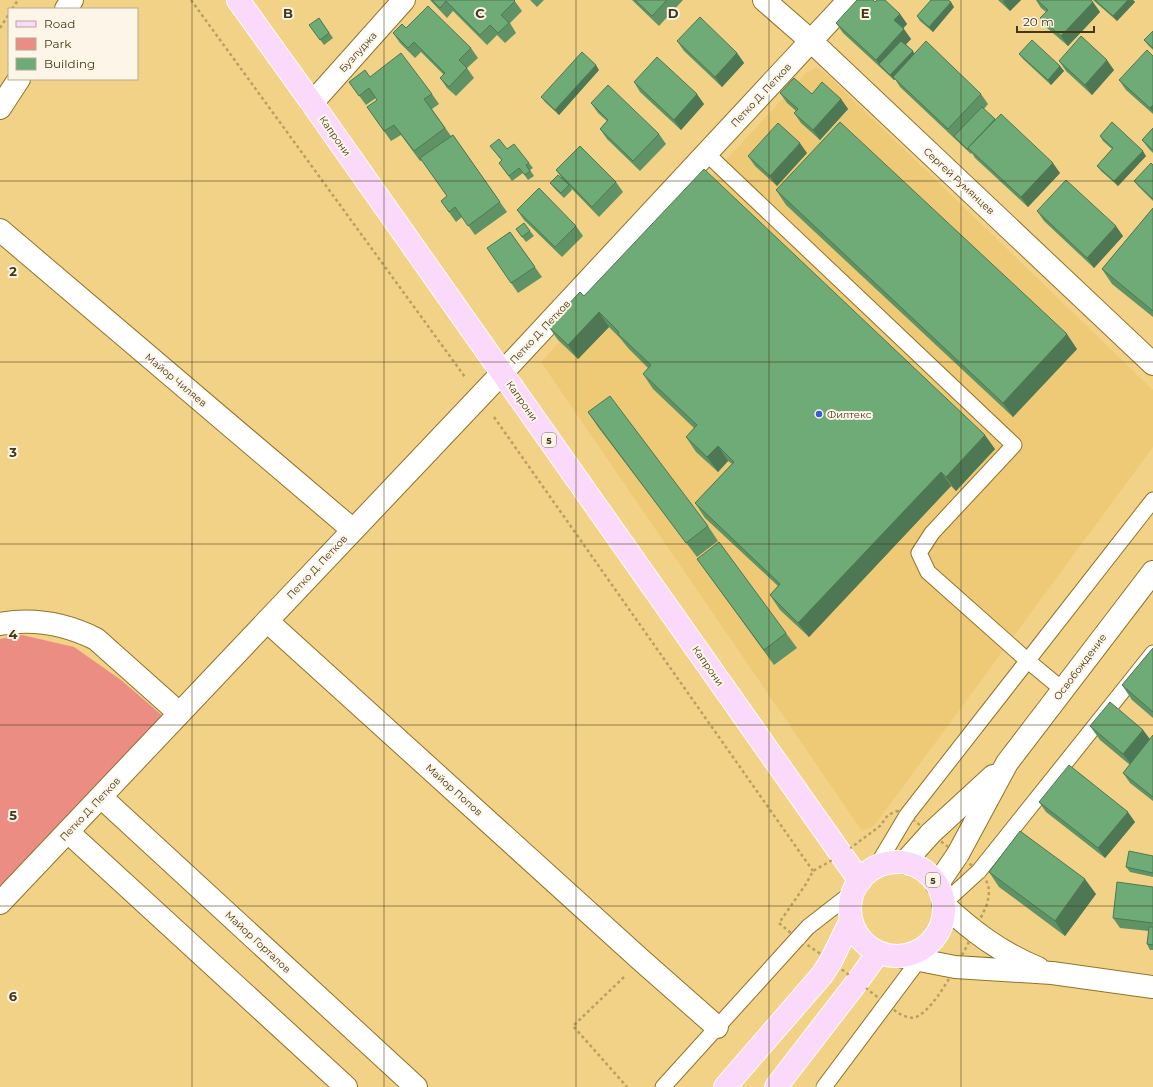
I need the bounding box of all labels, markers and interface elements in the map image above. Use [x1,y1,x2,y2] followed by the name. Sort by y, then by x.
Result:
[283,5,293,21] text: B
[475,5,485,21] text: C
[668,5,679,21] text: D
[861,5,870,21] text: E
[8,8,138,80] legend
[1017,8,1094,34] scale bar
[1023,14,1054,29] text: 20 m
[44,16,75,31] text: Road
[336,29,380,75] street label: Бузлуджа
[44,36,72,51] text: Park
[44,56,95,71] text: Building
[728,60,794,130] street label: Петко Д. Петков
[316,113,354,159] street label: Капрони
[921,145,997,217] street label: Сергей Румянцев
[9,263,17,279] text: 2
[507,297,573,367] street label: Петко Д. Петков
[142,350,210,410] street label: Майор Чиляев
[503,378,541,424] street label: Капрони
[827,408,872,421] place label: Филтекс
[814,409,824,419] marker: Филтекс
[542,433,556,447] road number: 5
[8,444,17,460] text: 3
[284,532,350,602] street label: Петко Д. Петков
[9,626,18,642] text: 4
[1051,631,1109,703] street label: Освобождение
[689,643,727,689] street label: Капрони
[423,761,485,819] street label: Майор Попов
[57,774,123,844] street label: Петко Д. Петков
[9,807,17,823] text: 5
[926,873,940,887] road number: 5
[222,908,294,976] street label: Майор Горталов
[9,988,18,1004] text: 6

